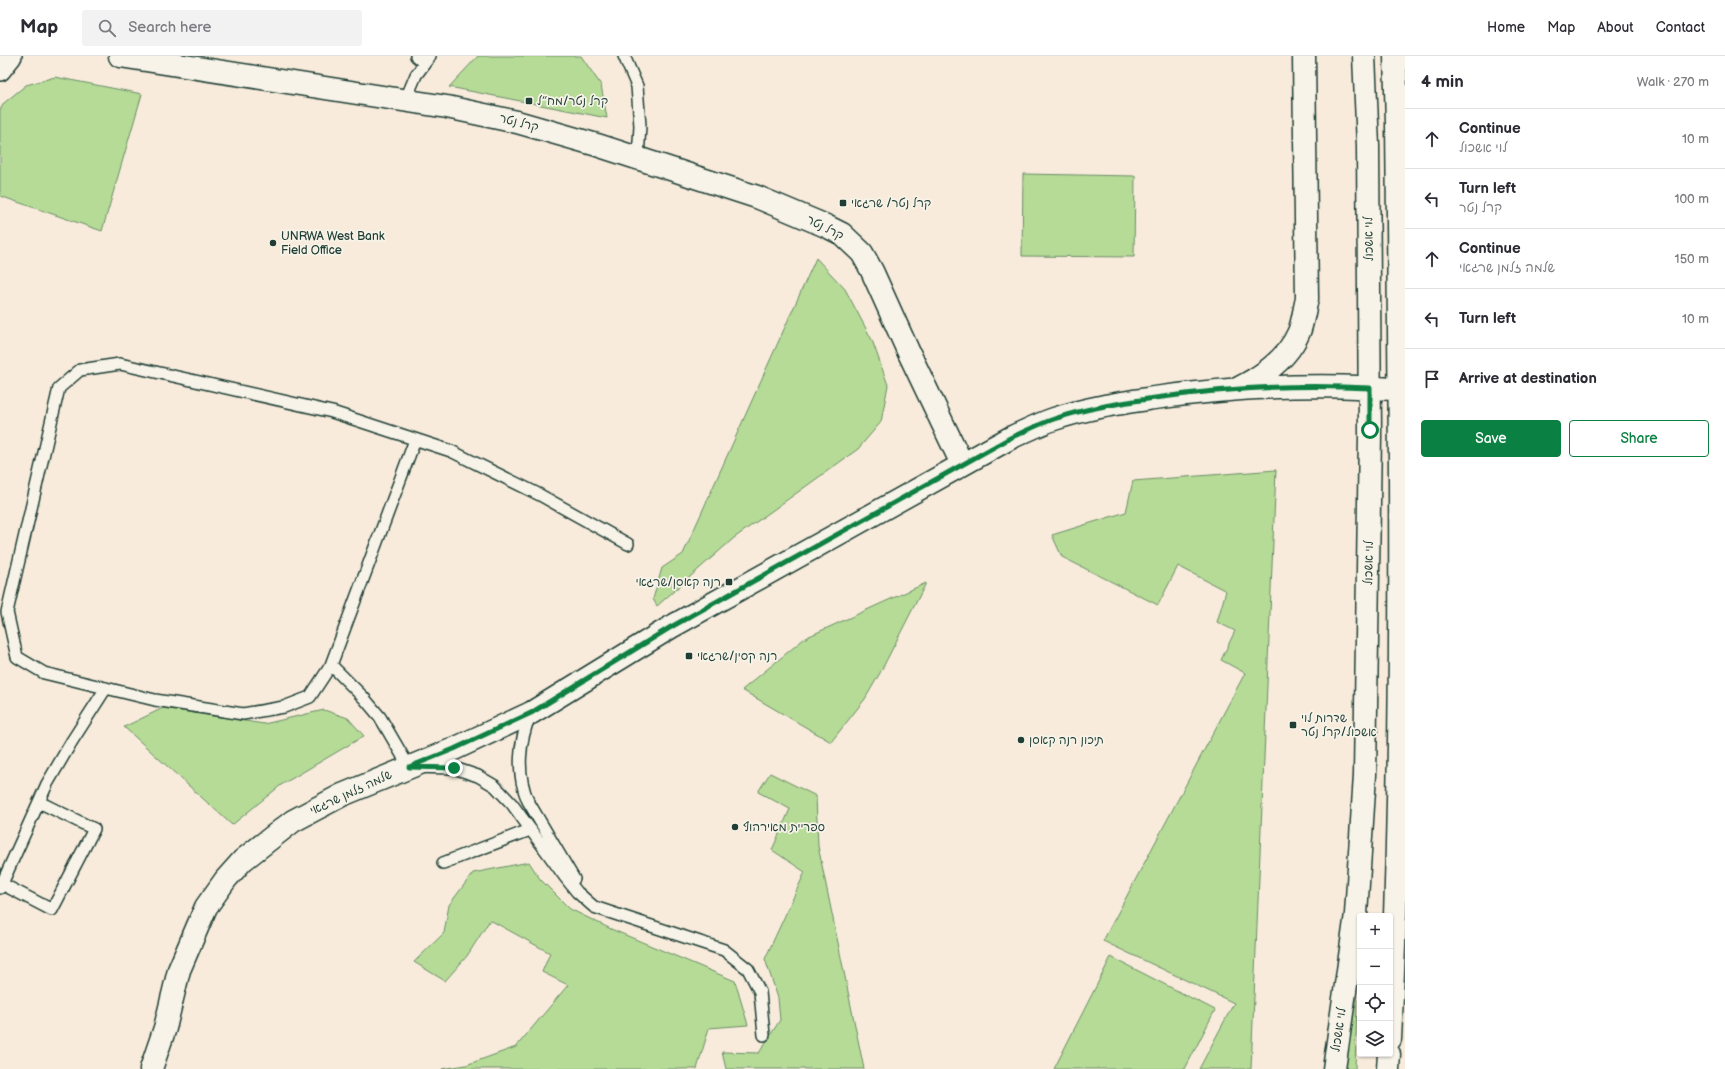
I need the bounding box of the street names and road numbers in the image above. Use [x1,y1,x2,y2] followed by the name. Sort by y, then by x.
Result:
[498,111,540,135] street label: קרל נטר
[804,212,846,244] street label: קרל נטר
[1361,215,1377,261] street label: לוי אשכול
[1361,539,1377,585] street label: לוי אשכול
[308,767,394,819] street label: שלמה זלמן שרגאי
[1328,1006,1350,1053] street label: לוי אשכול

